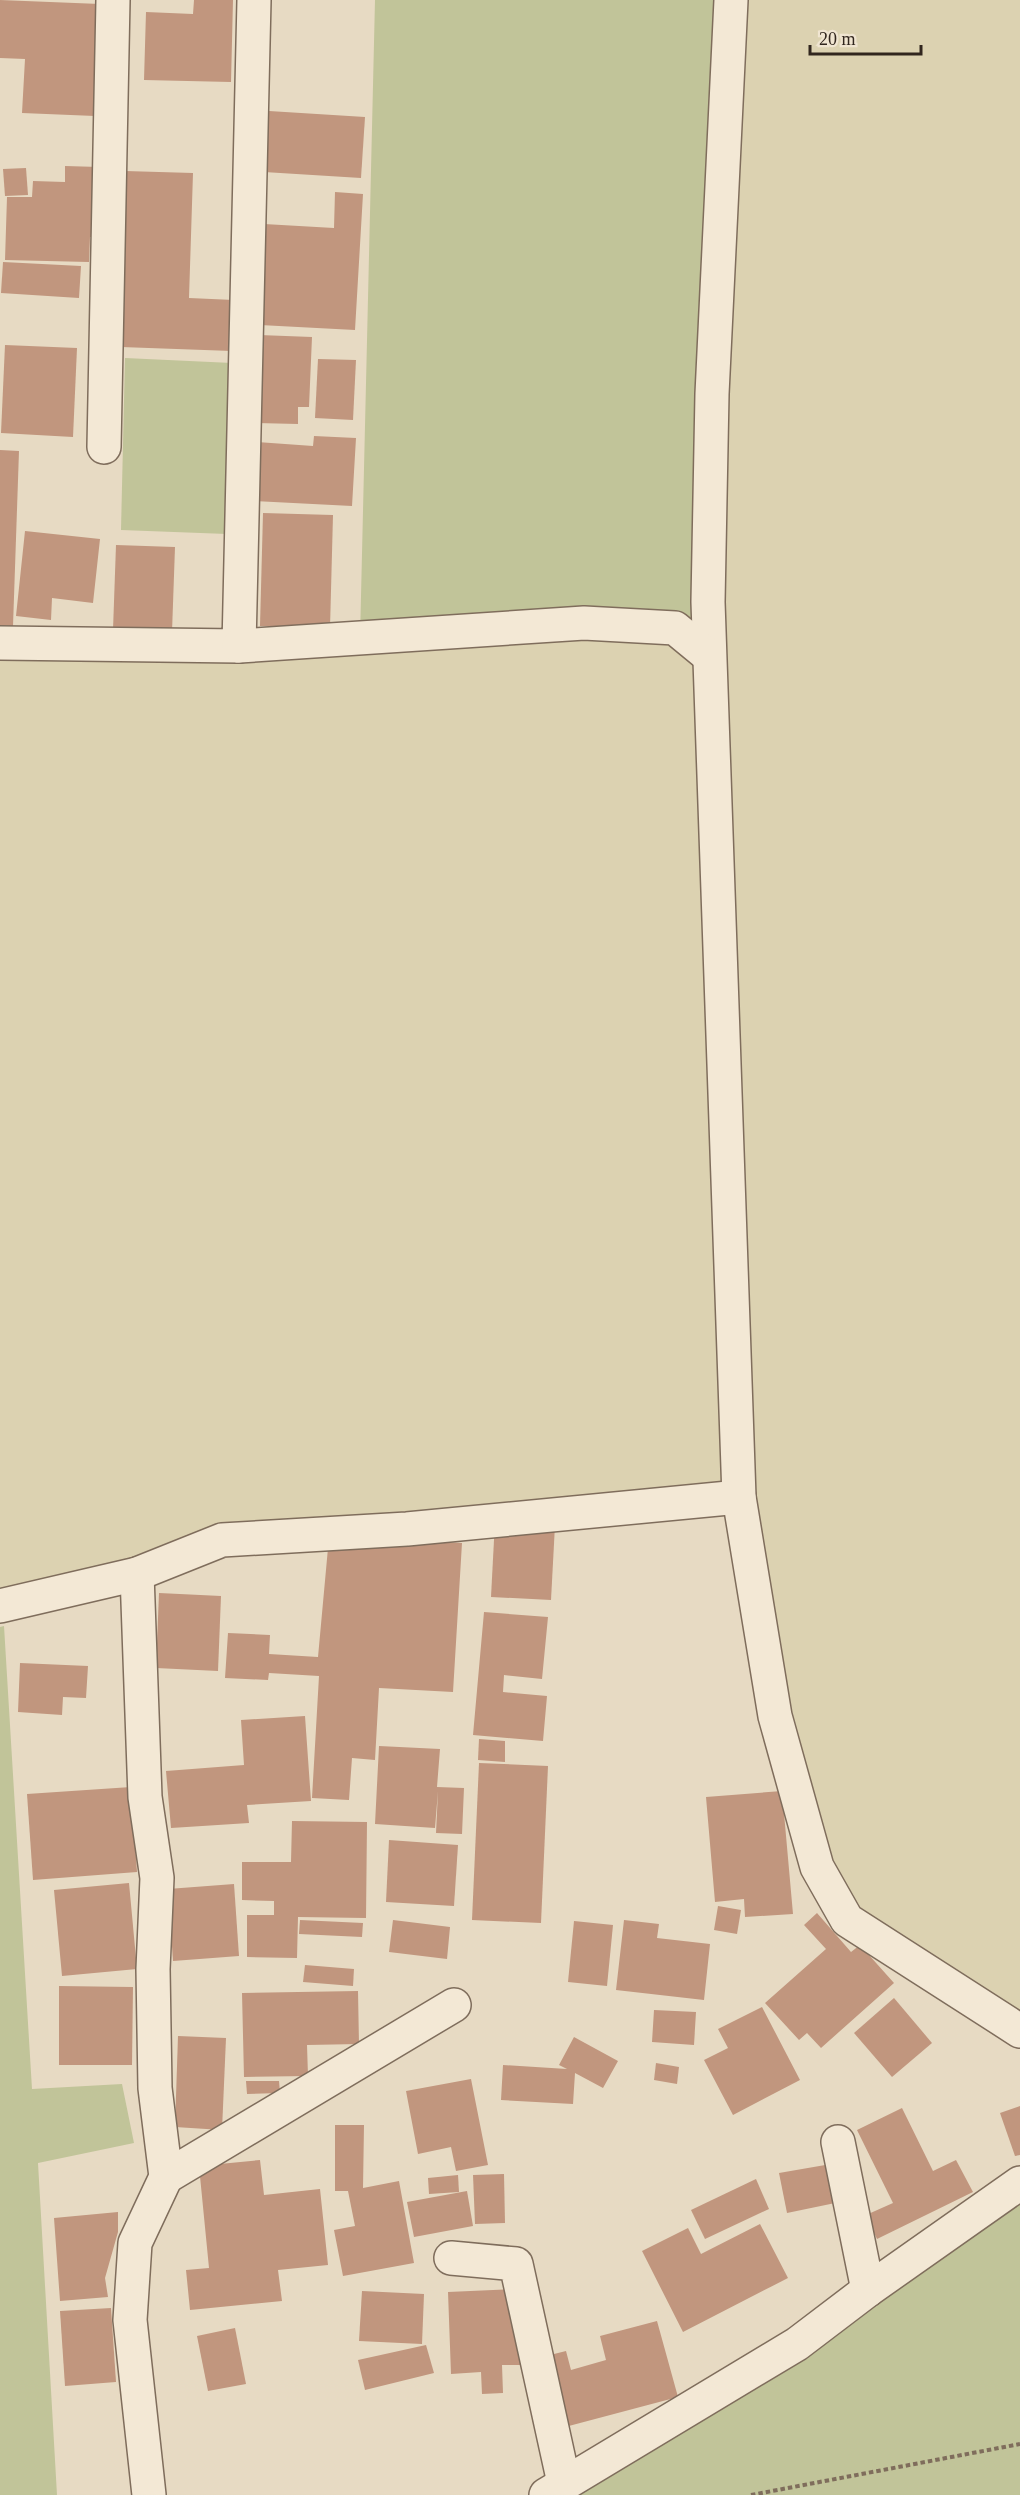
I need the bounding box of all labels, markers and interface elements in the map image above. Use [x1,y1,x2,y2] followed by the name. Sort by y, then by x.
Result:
[810,18,921,56] scale bar
[819,29,856,49] text: 20 m

